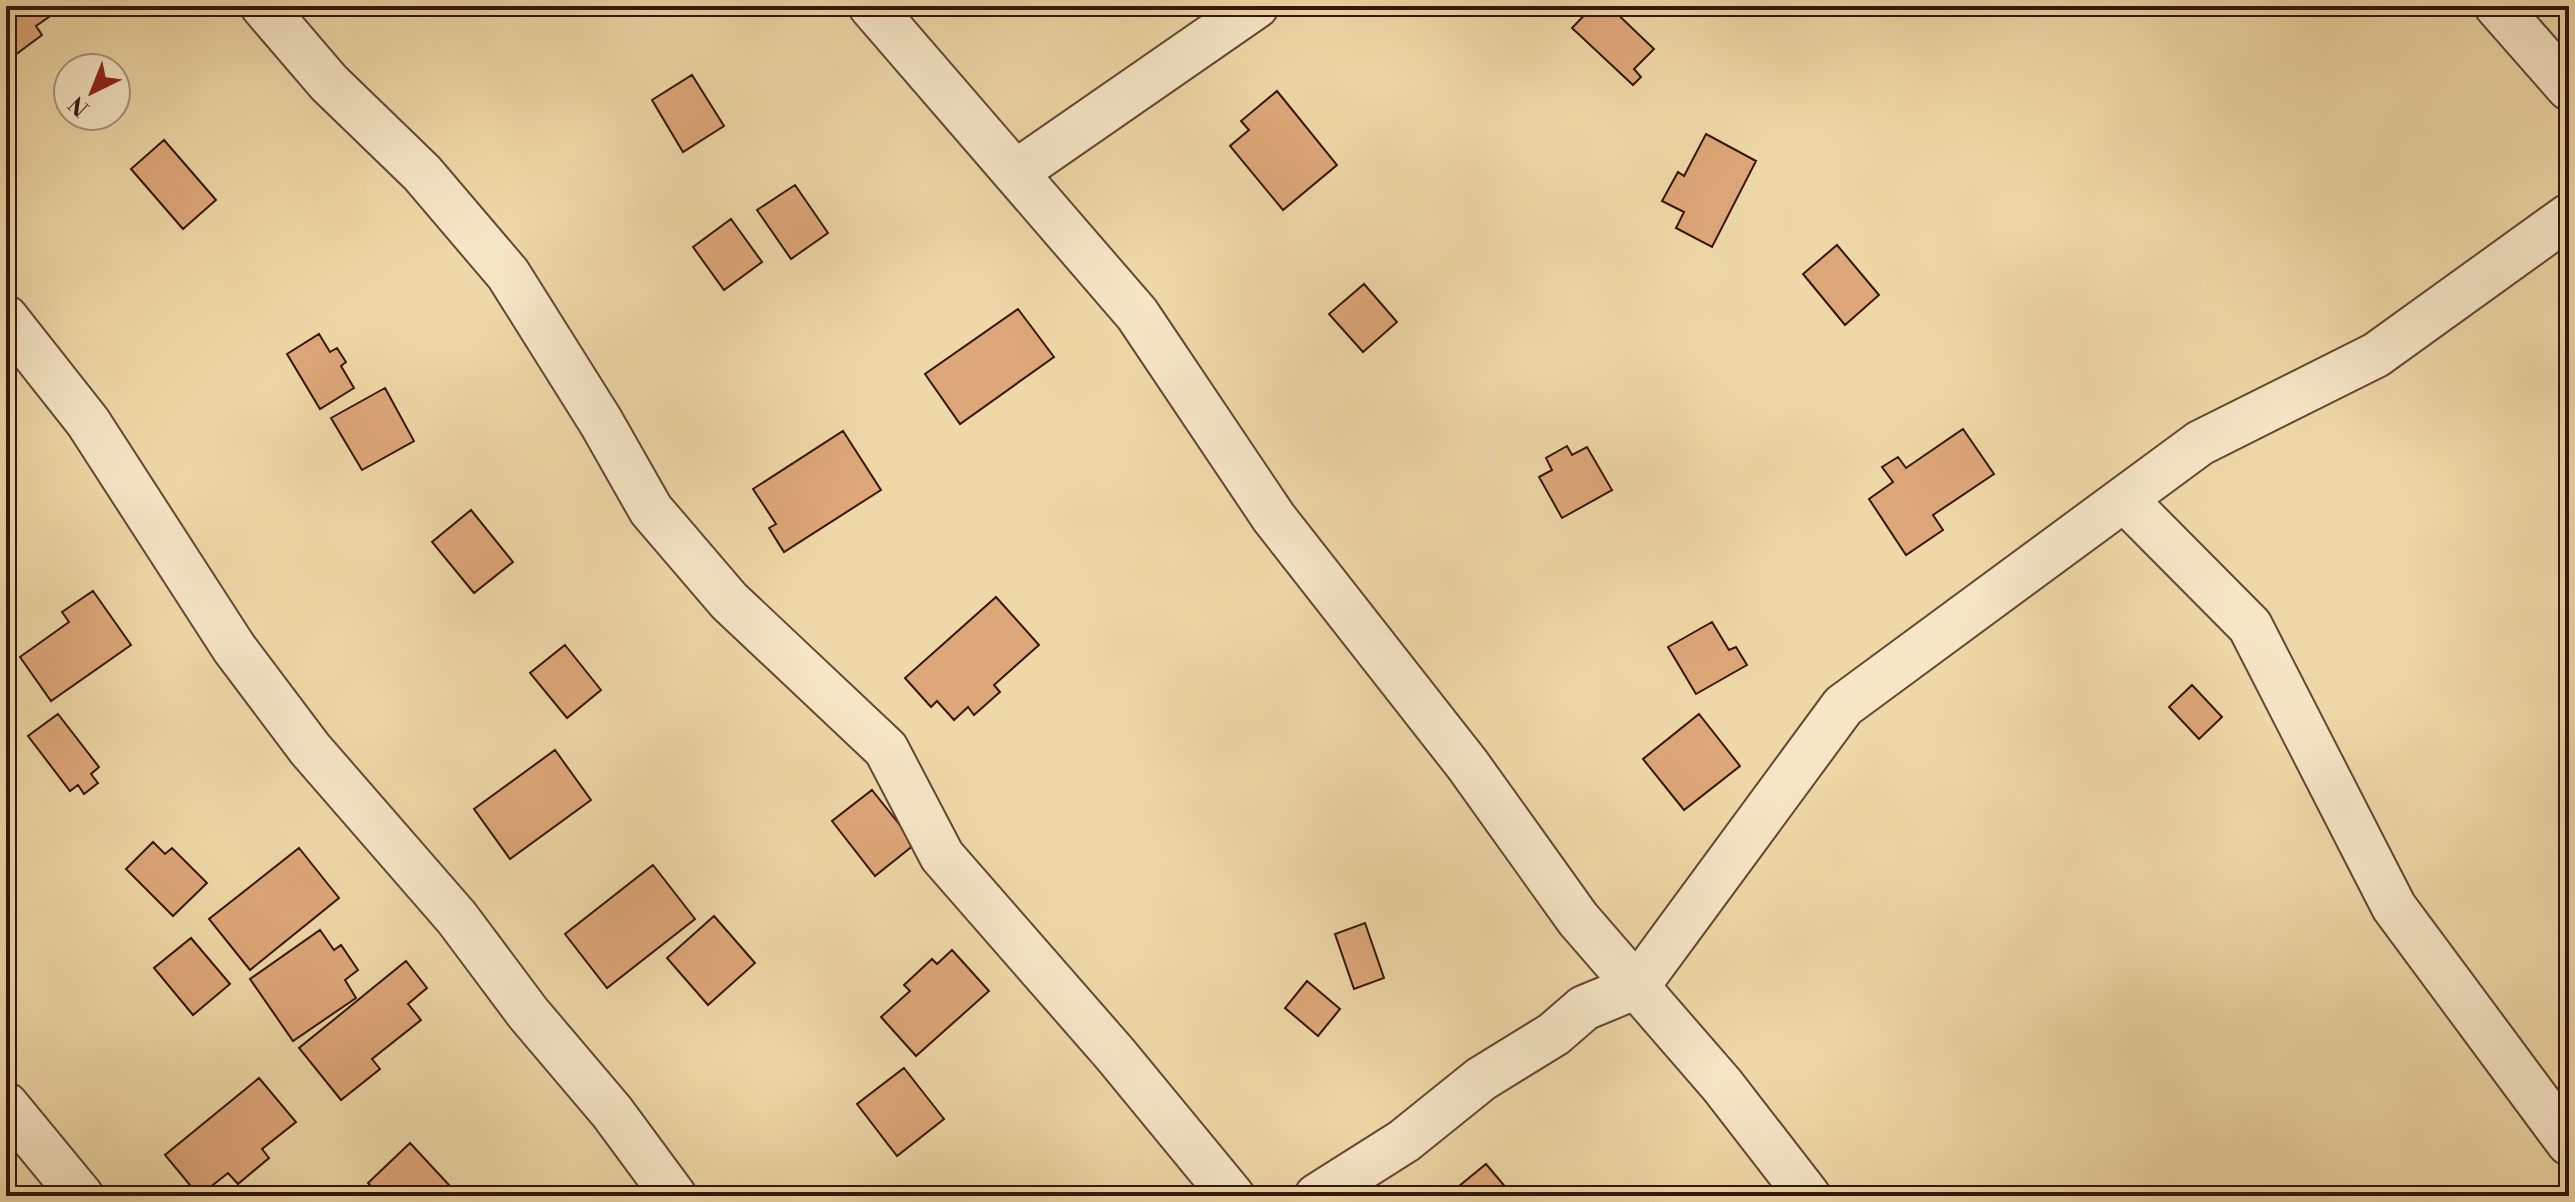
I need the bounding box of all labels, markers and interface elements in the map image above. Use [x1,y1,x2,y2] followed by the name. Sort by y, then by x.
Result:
[52,52,132,132] north arrow
[63,89,95,121] text: N

